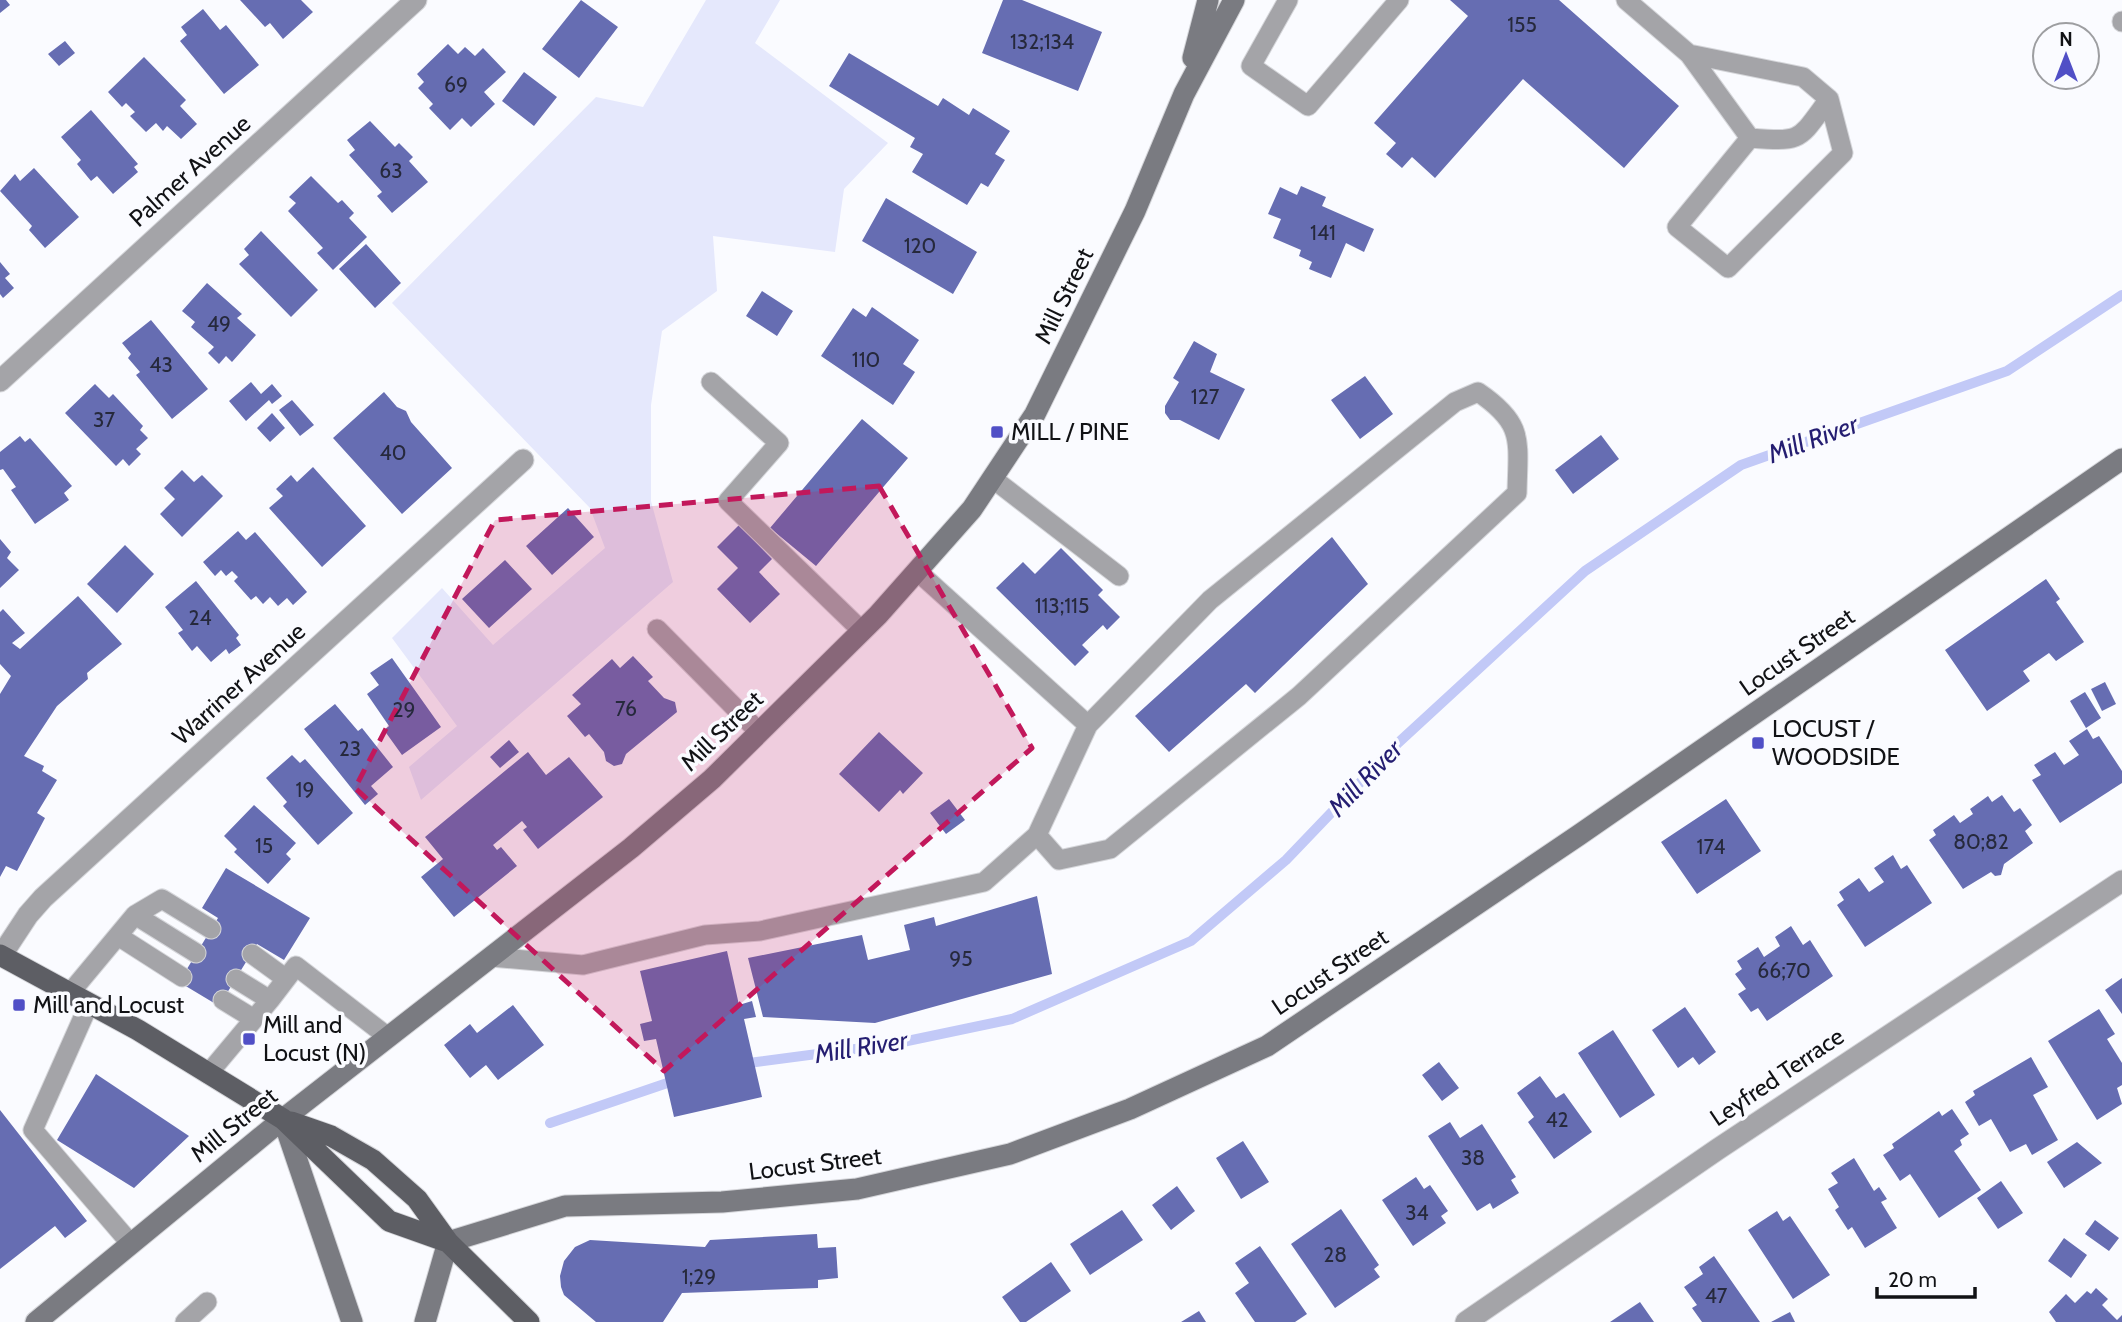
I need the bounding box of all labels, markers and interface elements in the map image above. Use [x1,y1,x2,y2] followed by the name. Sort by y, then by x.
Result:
[1507,12,1537,37] house number: 155
[2031,21,2101,91] north arrow
[2059,28,2073,51] text: N
[1010,29,1074,54] house number: 132;134
[444,72,468,97] house number: 69
[123,109,256,233] street label: Palmer Avenue
[379,158,403,183] house number: 63
[1310,220,1336,245] house number: 141
[904,233,936,258] house number: 120
[1028,243,1099,348] street label: Mill Street
[207,311,231,336] house number: 49
[852,347,880,372] house number: 110
[149,352,173,377] house number: 43
[1191,384,1220,409] house number: 127
[93,407,115,432] house number: 37
[1763,408,1863,470] water label: Mill River
[1011,417,1129,446] place label: MILL / PINE
[989,424,1005,440] marker: MILL / PINE
[380,440,406,465] house number: 40
[1035,593,1089,618] house number: 113;115
[1734,601,1860,702] street label: Locust Street
[188,605,212,630] house number: 24
[166,617,311,751] street label: Warriner Avenue
[675,685,769,777] street label: Mill Street
[615,696,637,721] house number: 76
[393,697,415,722] house number: 29
[1772,714,1900,771] place label: LOCUST / WOODSIDE
[1320,732,1410,823] water label: Mill River
[1750,735,1766,751] marker: LOCUST / WOODSIDE
[339,736,361,761] house number: 23
[296,777,314,802] house number: 19
[1953,829,2009,854] house number: 80;82
[255,833,273,858] house number: 15
[1697,834,1725,859] house number: 174
[1266,922,1393,1021] street label: Locust Street
[949,946,973,971] house number: 95
[1757,958,1811,983] house number: 66;70
[33,990,184,1019] place label: Mill and Locust
[11,997,27,1013] marker: Mill and Locust
[263,1010,366,1067] place label: Mill and Locust (N)
[1704,1021,1849,1132] street label: Leyfred Terrace
[811,1024,911,1070] water label: Mill River
[241,1031,257,1047] marker: Mill and Locust (N)
[185,1081,283,1168] street label: Mill Street
[1545,1107,1569,1132] house number: 42
[747,1141,883,1186] street label: Locust Street
[1461,1145,1485,1170] house number: 38
[1405,1200,1429,1225] house number: 34
[1323,1242,1347,1267] house number: 28
[1877,1256,1975,1300] scale bar
[682,1264,716,1289] house number: 1;29
[1888,1267,1937,1292] text: 20 m
[1705,1283,1728,1308] house number: 47

